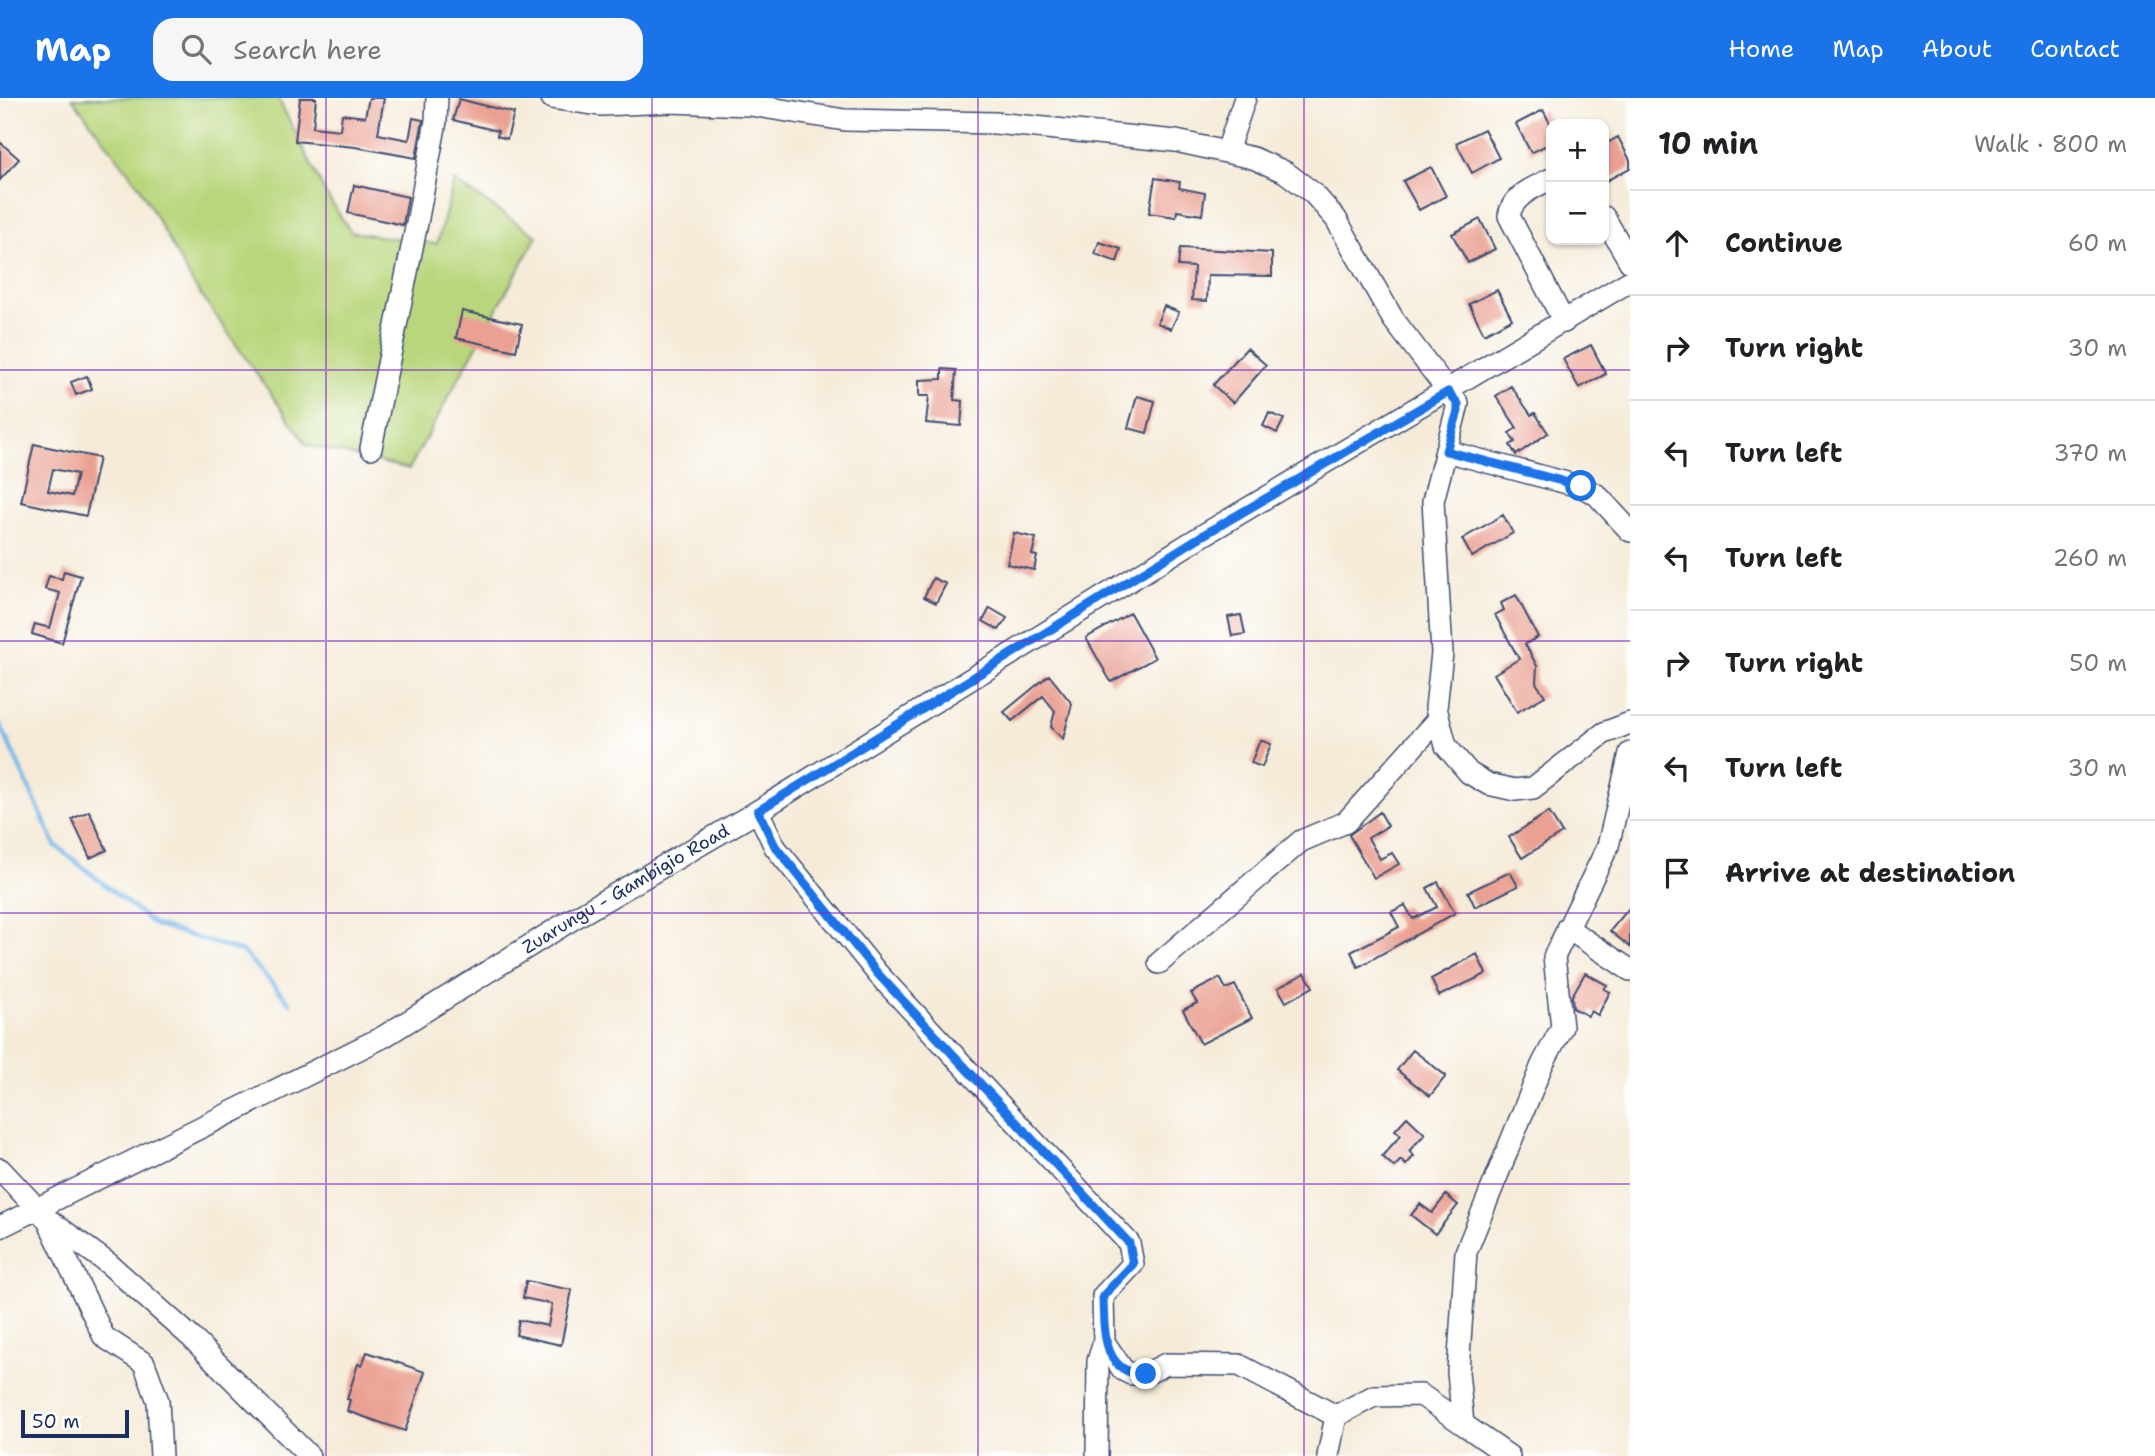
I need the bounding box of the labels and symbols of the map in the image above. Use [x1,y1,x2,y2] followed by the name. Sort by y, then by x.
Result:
[1565,470,1596,501] route start
[518,818,734,959] street label: Zuarungu - Gambigio Road
[1130,1358,1161,1389] route end
[21,1407,130,1439] scale bar

